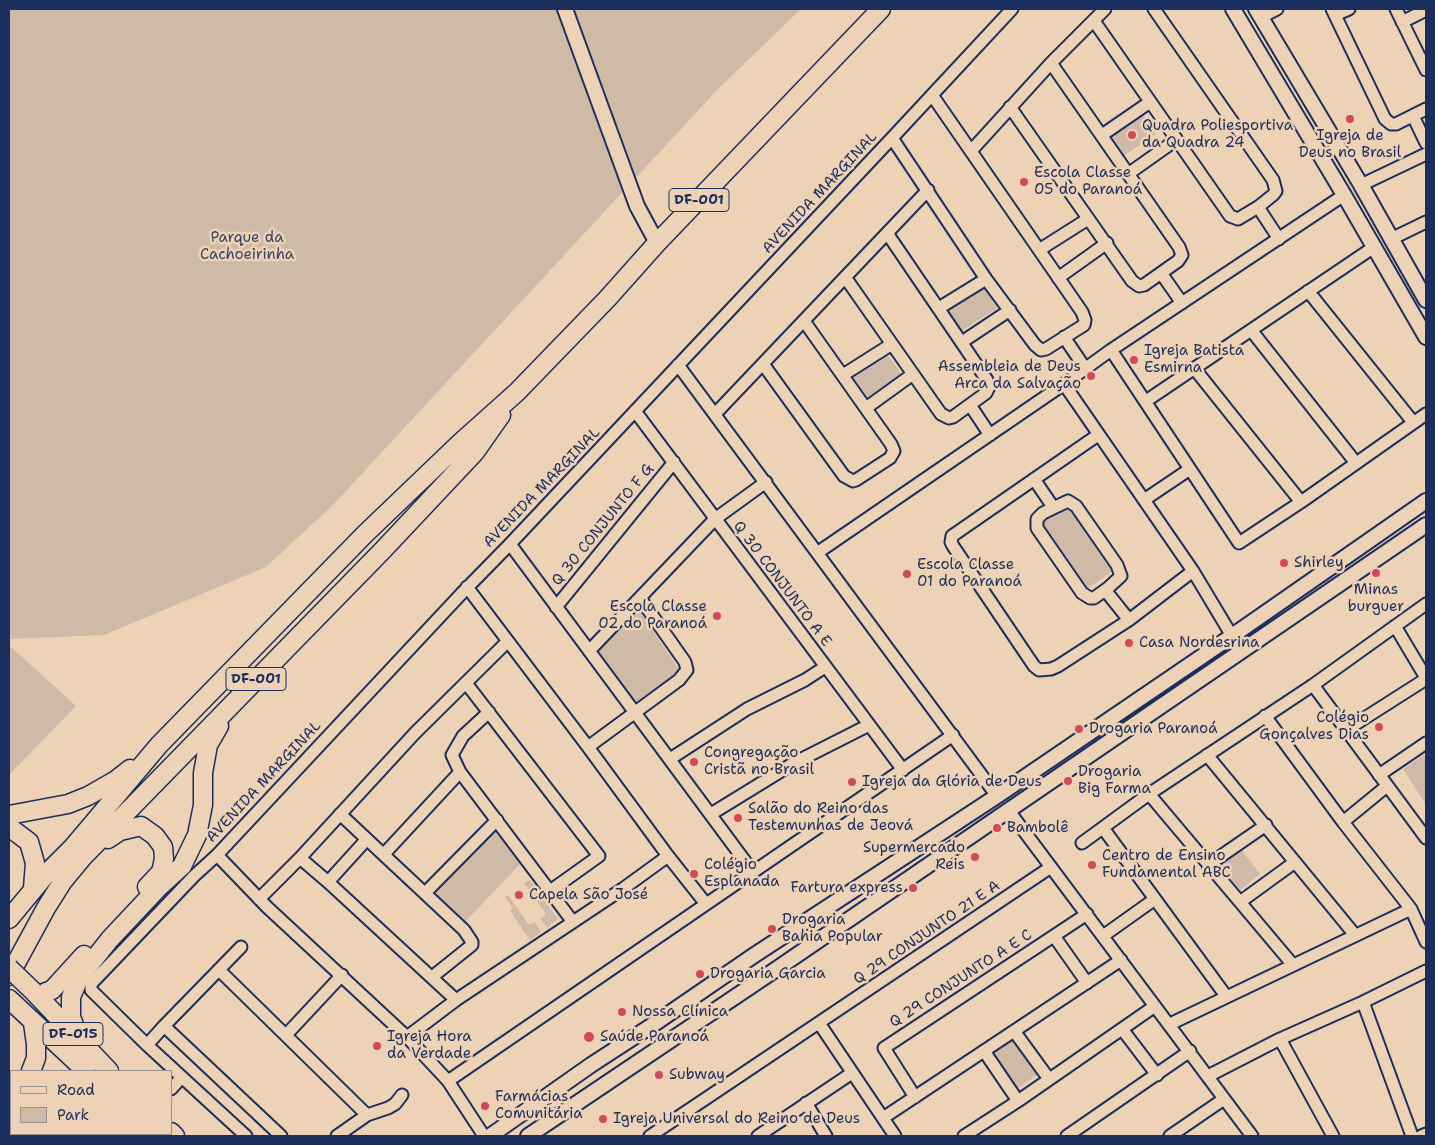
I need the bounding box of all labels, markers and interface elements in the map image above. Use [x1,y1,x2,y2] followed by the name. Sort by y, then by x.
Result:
[1344,113,1356,125] marker: Igreja de Deus no Brasil
[1142,117,1293,152] place label: Quadra Poliesportiva da Quadra 24
[1299,127,1401,162] place label: Igreja de Deus no Brasil
[759,128,881,258] street label: AVENIDA MARGINAL
[1126,129,1138,141] marker: Quadra Poliesportiva da Quadra 24
[1034,164,1142,199] place label: Escola Classe 05 do Paranoá
[1018,176,1030,188] marker: Escola Classe 05 do Paranoá
[669,188,729,212] road number: DF-001
[200,229,294,264] park label: Parque da Cachoeirinha
[1144,342,1244,377] place label: Igreja Batista Esmirna
[1128,354,1140,366] marker: Igreja Batista Esmirna
[938,358,1081,393] place label: Assembleia de Deus Arca da Salvação
[1085,370,1097,382] marker: Assembleia de Deus Arca da Salvação
[480,424,604,552] street label: AVENIDA MARGINAL
[548,460,658,590] street label: Q 30 CONJUNTO F G
[729,518,835,650] street label: Q 30 CONJUNTO A E
[1294,554,1343,572] place label: Shirley
[917,556,1022,591] place label: Escola Classe 01 do Paranoá
[1278,557,1290,569] marker: Shirley
[1370,567,1382,579] marker: Minas burguer
[901,568,913,580] marker: Escola Classe 01 do Paranoá
[1348,581,1404,616] place label: Minas burguer
[598,598,707,633] place label: Escola Classe 02 do Paranoá
[711,610,723,622] marker: Escola Classe 02 do Paranoá
[1139,634,1259,652] place label: Casa Nordesrina
[1123,637,1135,649] marker: Casa Nordesrina
[226,668,286,691] road number: DF-001
[1259,709,1369,744] place label: Colégio Gonçalves Dias
[203,717,325,847] street label: AVENIDA MARGINAL
[1089,720,1217,738] place label: Drogaria Paranoá
[1373,721,1385,733] marker: Colégio Gonçalves Dias
[1073,723,1085,735] marker: Drogaria Paranoá
[704,744,814,779] place label: Congregação Cristã no Brasil
[688,756,700,768] marker: Congregação Cristã no Brasil
[1078,763,1151,798] place label: Drogaria Big Farma
[862,773,1042,791] place label: Igreja da Glória de Deus
[1062,775,1074,787] marker: Drogaria Big Farma
[846,776,858,788] marker: Igreja da Glória de Deus
[748,800,913,835] place label: Salão do Reino das Testemunhas de Jeová
[732,812,744,824] marker: Salão do Reino das Testemunhas de Jeová
[1007,819,1069,837] place label: Bambolê
[991,822,1003,834] marker: Bambolê
[863,839,965,874] place label: Supermercado Reis
[1102,847,1231,882] place label: Centro de Ensino Fundamental ABC
[969,851,981,863] marker: Supermercado Reis
[704,856,780,891] place label: Colégio Esplanada
[1086,859,1098,871] marker: Centro de Ensino Fundamental ABC
[688,868,700,880] marker: Colégio Esplanada
[850,877,1004,989] street label: Q 29 CONJUNTO 21 E A
[790,879,903,897] place label: Fartura express
[907,882,919,894] marker: Fartura express
[529,886,648,904] place label: Capela São José
[513,889,525,901] marker: Capela São José
[782,911,883,946] place label: Drogaria Bahia Popular
[766,923,778,935] marker: Drogaria Bahia Popular
[886,926,1036,1032] street label: Q 29 CONJUNTO A E C
[710,965,826,983] place label: Drogaria Garcia
[694,968,706,980] marker: Drogaria Garcia
[632,1003,728,1021] place label: Nossa Clínica
[616,1006,628,1018] marker: Nossa Clínica
[43,1022,103,1046] road number: DF-015
[387,1028,472,1063] place label: Igreja Hora da Verdade
[600,1028,709,1046] place label: Saúde Paranoá
[582,1030,596,1044] marker: Saúde Paranoá
[371,1040,383,1052] marker: Igreja Hora da Verdade
[669,1066,725,1084] place label: Subway
[653,1069,665,1081] marker: Subway
[10,1070,172,1135] legend
[57,1080,95,1100] text: Road
[495,1088,583,1123] place label: Farmácias Comunitária
[479,1100,491,1112] marker: Farmácias Comunitária
[57,1105,89,1125] text: Park
[613,1110,860,1128] place label: Igreja Universal do Reino de Deus
[597,1113,609,1125] marker: Igreja Universal do Reino de Deus

